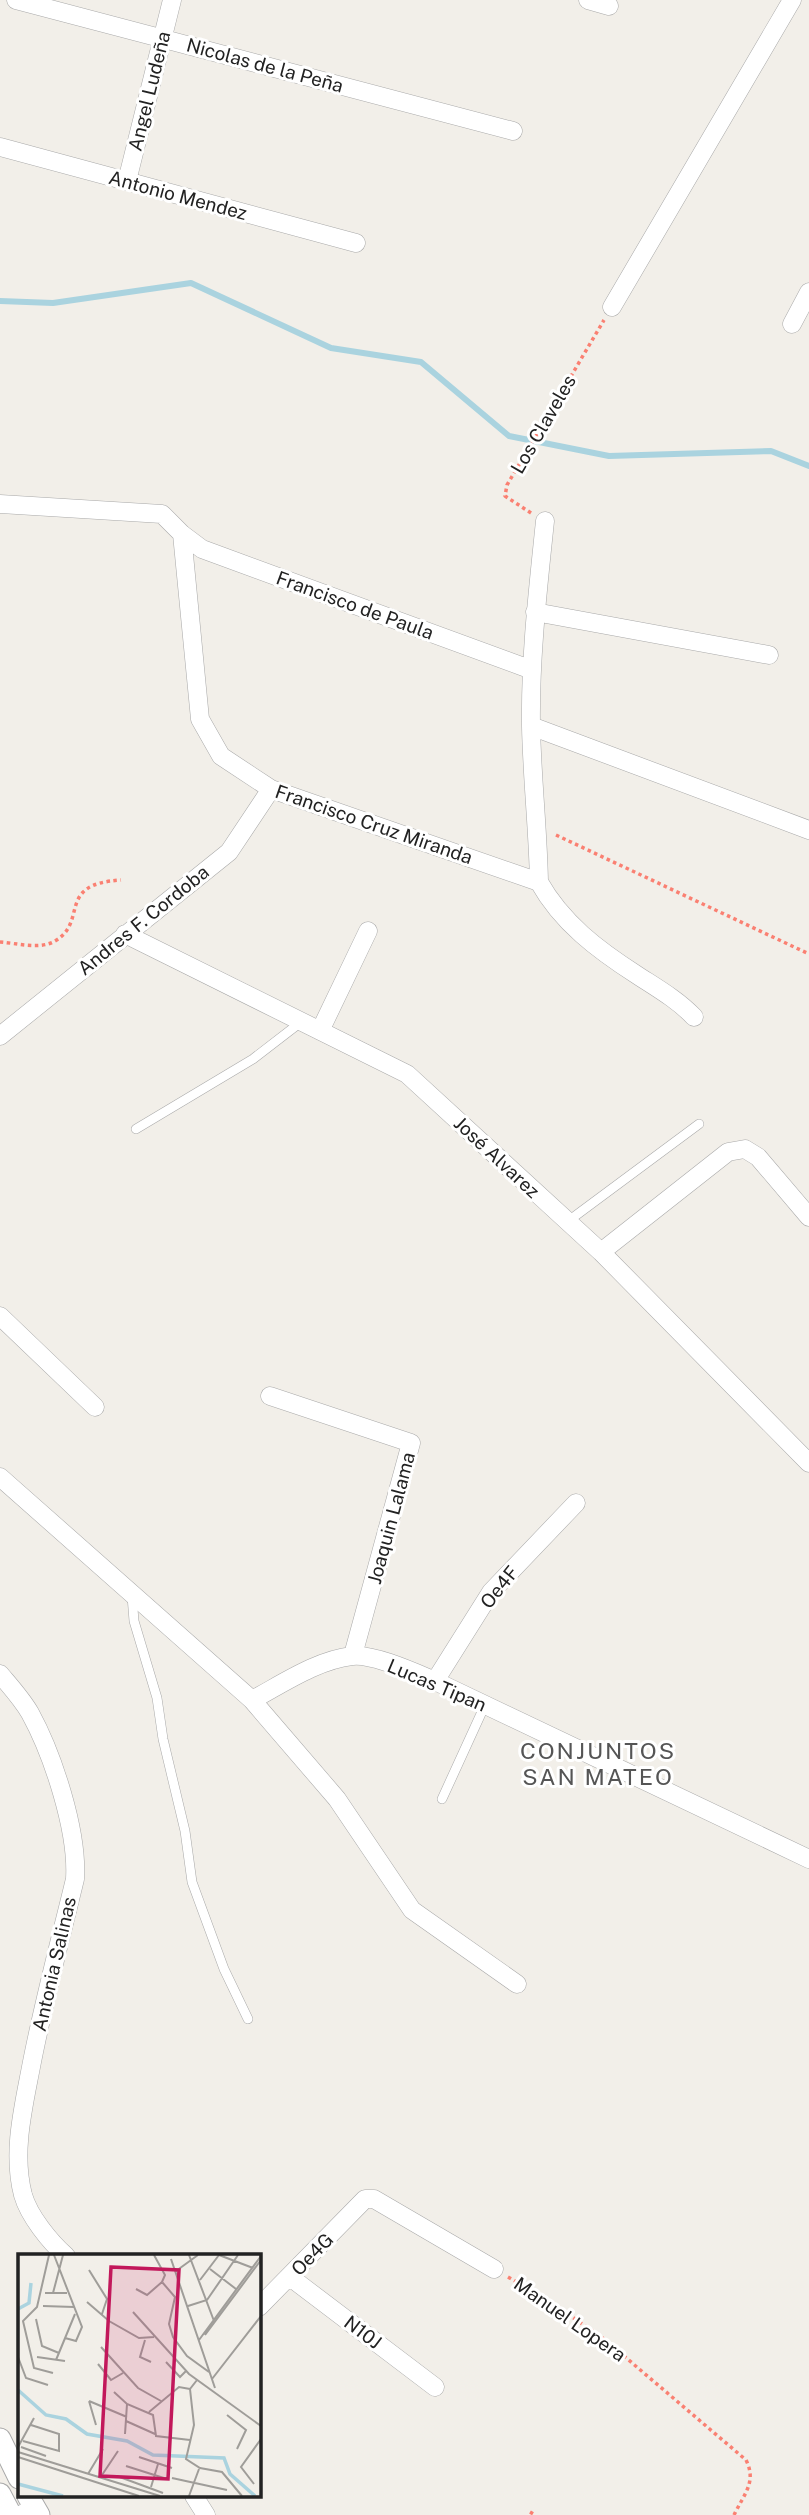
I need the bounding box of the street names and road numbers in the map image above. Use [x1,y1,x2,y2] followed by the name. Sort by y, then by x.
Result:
[123,29,175,153] street label: Angel Ludeña
[184,33,346,97] street label: Nicolas de la Peña
[106,166,250,224] street label: Antonio Mendez
[506,371,580,477] street label: Los Claveles
[273,566,437,644] street label: Francisco de Paula
[272,780,476,868] street label: Francisco Cruz Miranda
[73,861,213,979] street label: Andres F. Cordoba
[450,1112,544,1202] street label: José Alvarez
[363,1450,419,1586] street label: Joaquin Lalama
[475,1561,523,1613] street label: Oe4F
[384,1654,490,1716] street label: Lucas Tipan
[28,1895,80,2033] street label: Antonia Salinas
[287,2228,337,2280] street label: Oe4G
[510,2272,630,2366] street label: Manuel Lopera
[340,2311,386,2353] street label: N10J

